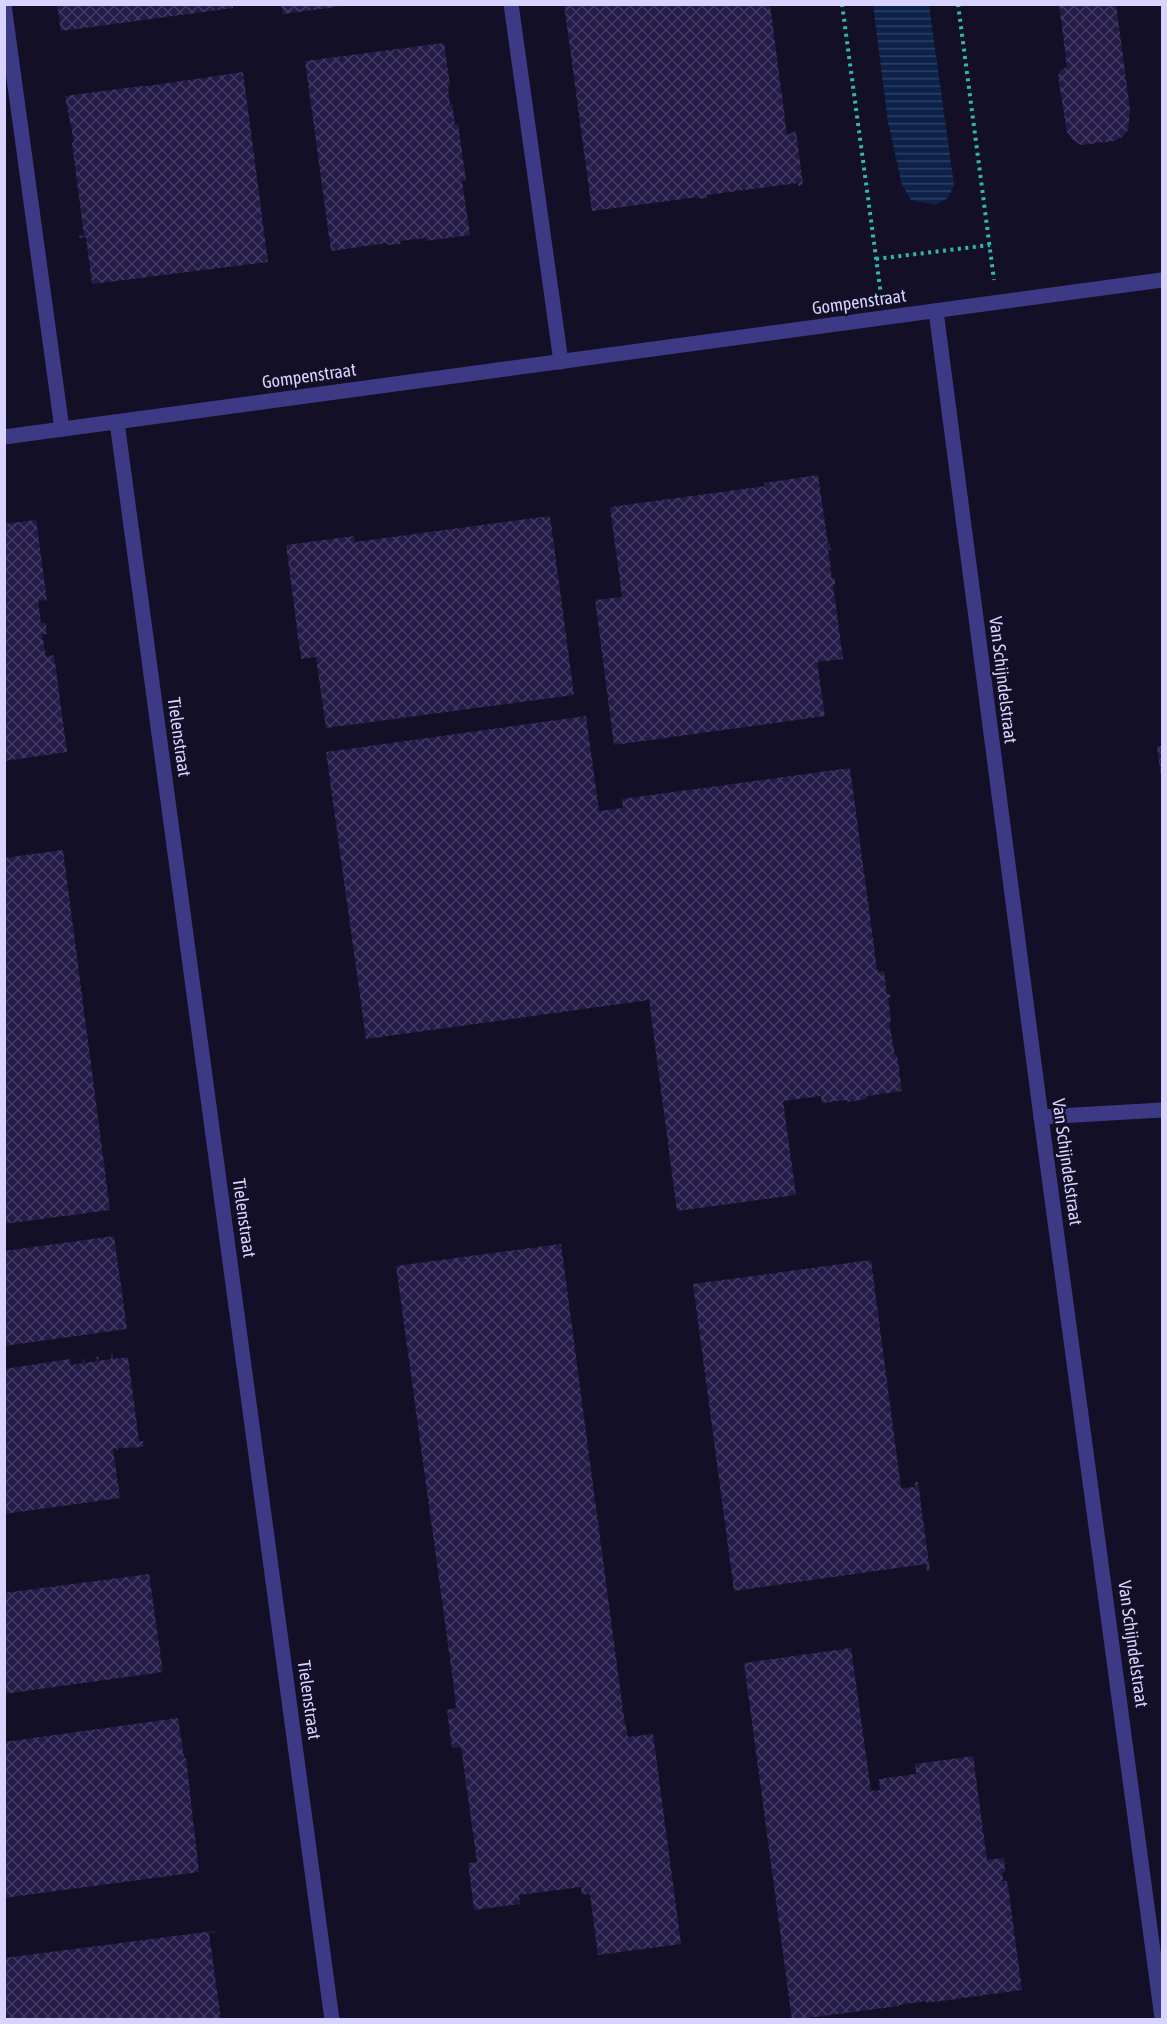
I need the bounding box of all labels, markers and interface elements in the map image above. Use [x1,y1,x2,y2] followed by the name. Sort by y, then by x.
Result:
[811,285,907,319] street label: Gompenstraat
[261,359,357,393] street label: Gompenstraat
[985,615,1022,745] street label: Van Schijndelstraat
[164,696,195,778] street label: Tielenstraat
[1048,1097,1087,1227] street label: Van Schijndelstraat
[229,1177,260,1259] street label: Tielenstraat
[1114,1579,1153,1709] street label: Van Schijndelstraat
[294,1659,325,1741] street label: Tielenstraat

